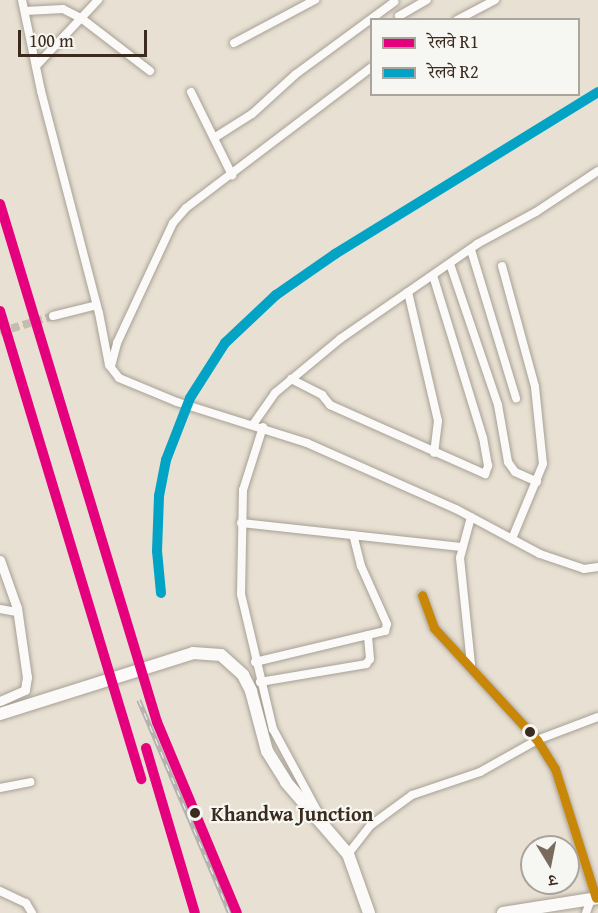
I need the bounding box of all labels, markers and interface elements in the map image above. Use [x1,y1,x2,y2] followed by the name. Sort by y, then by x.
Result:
[21,18,150,56] scale bar
[370,18,580,96] legend
[29,27,74,54] text: 100 m
[428,28,479,55] text: रेलवे R1
[428,58,479,85] text: रेलवे R2
[524,726,536,738] unlabelled marker
[211,801,373,825] place label: Khandwa Junction
[184,802,206,824] marker: Khandwa Junction
[520,835,580,895] north arrow
[547,868,559,893] text: उ

